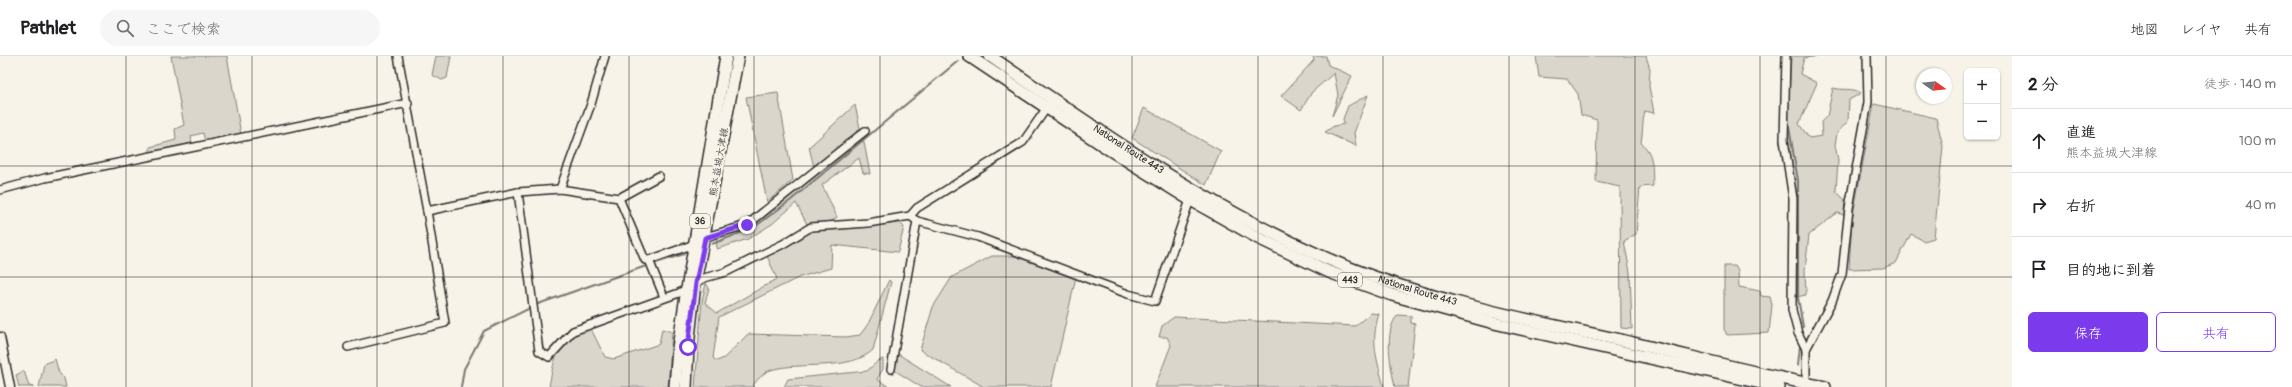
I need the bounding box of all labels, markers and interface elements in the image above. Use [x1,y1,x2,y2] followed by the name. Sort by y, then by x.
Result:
[100,10,380,46] search box
[20,16,76,40] text: Pathlet
[114,17,136,39] icon: search
[146,20,221,39] text: ここで検索
[2131,21,2159,38] text: 地図
[2181,21,2222,38] text: レイヤ
[2244,21,2272,38] text: 共有
[1916,68,1952,104] north arrow
[1964,68,2000,140] map controls
[1964,68,2000,104] button: +
[2028,74,2058,95] text: 2 分
[2204,76,2276,92] text: 徒歩 · 140 m
[1964,104,2000,140] button: −
[1091,122,1166,177] street label: National Route 443
[2066,123,2096,142] text: 直進
[707,126,731,198] street label: 熊本益城大津線
[2028,130,2050,152] icon: ahead
[2239,133,2276,149] text: 100 m
[2066,145,2157,161] text: 熊本益城大津線
[2028,194,2050,216] icon: right
[2066,197,2096,216] text: 右折
[2245,197,2276,213] text: 40 m
[690,214,710,228] road number: 36
[738,216,756,234] route end
[2028,258,2050,280] icon: arrive
[2066,261,2156,280] text: 目的地に到着
[1338,273,1362,287] road number: 443
[1377,273,1459,308] street label: National Route 443
[2028,312,2148,352] button: 保存
[2156,312,2276,352] button: 共有
[679,338,697,356] route start

